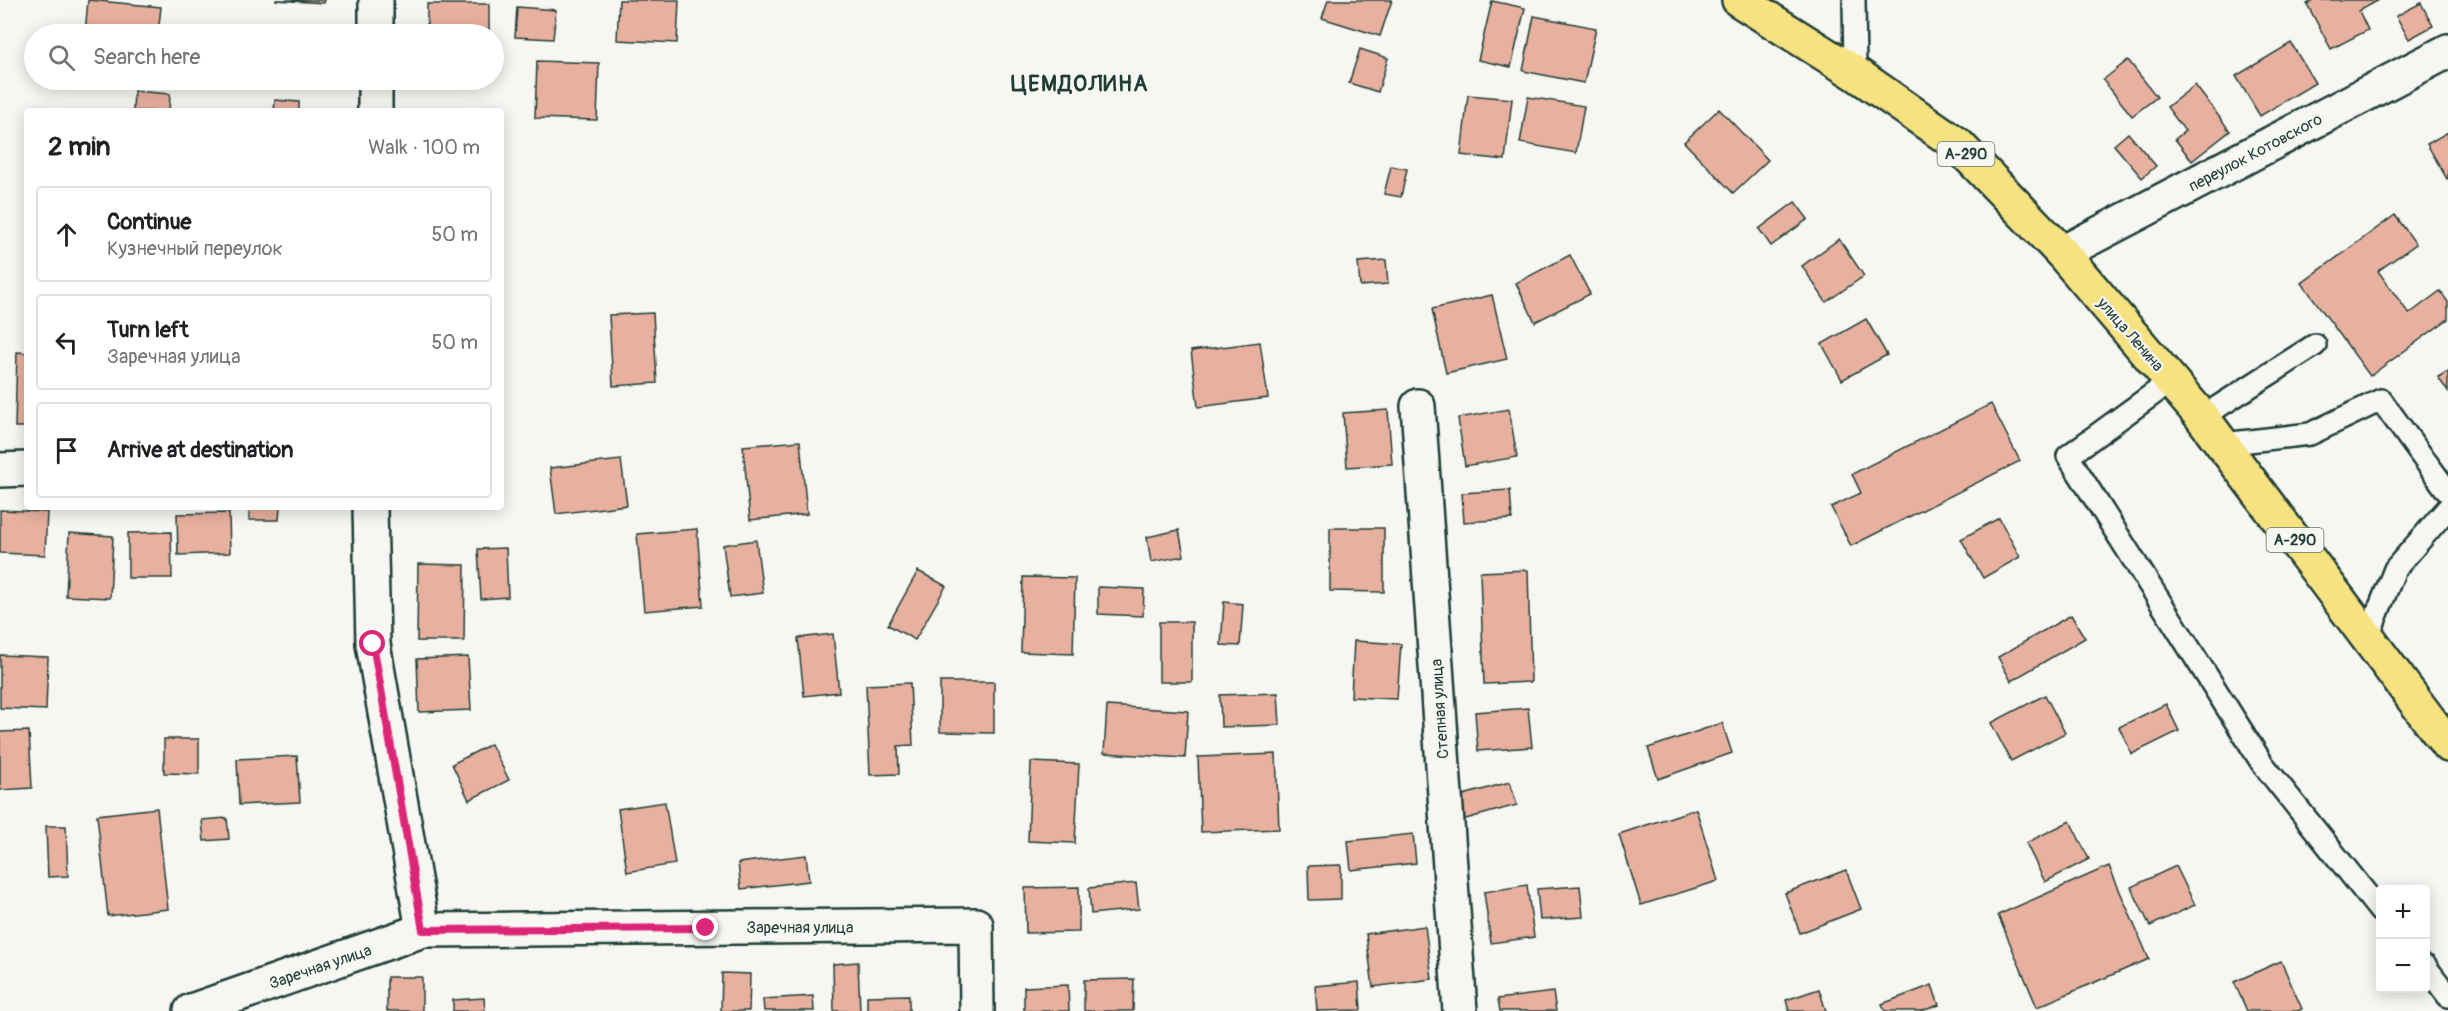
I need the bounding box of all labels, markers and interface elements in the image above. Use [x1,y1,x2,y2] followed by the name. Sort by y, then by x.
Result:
[24,24,504,90] search box
[45,41,78,74] icon: search
[93,43,200,71] text: Search here
[1011,70,1149,98] district label: ЦЕМДОЛИНА
[2185,109,2326,197] street label: переулок Котовского
[48,131,110,163] text: 2 min
[368,135,480,160] text: Walk · 100 m
[1938,142,1994,166] road number: А-290
[107,208,191,236] text: Continue
[50,218,83,251] icon: ahead
[431,222,478,247] text: 50 m
[107,236,283,261] text: Кузнечный переулок
[2092,293,2168,376] street label: улица Ленина
[107,316,189,344] text: Turn left
[50,326,83,359] icon: left
[431,330,478,355] text: 50 m
[107,344,241,369] text: Заречная улица
[50,434,83,467] icon: arrive
[107,436,293,464] text: Arrive at destination
[2266,528,2324,552] road number: А-290
[359,630,385,656] route start
[1427,658,1453,760] street label: Степная улица
[2376,885,2430,993] map controls
[2376,885,2430,939] button: +
[692,914,718,940] route end
[747,918,853,938] street label: Заречная улица
[2376,939,2430,993] button: −
[267,940,374,994] street label: Заречная улица

